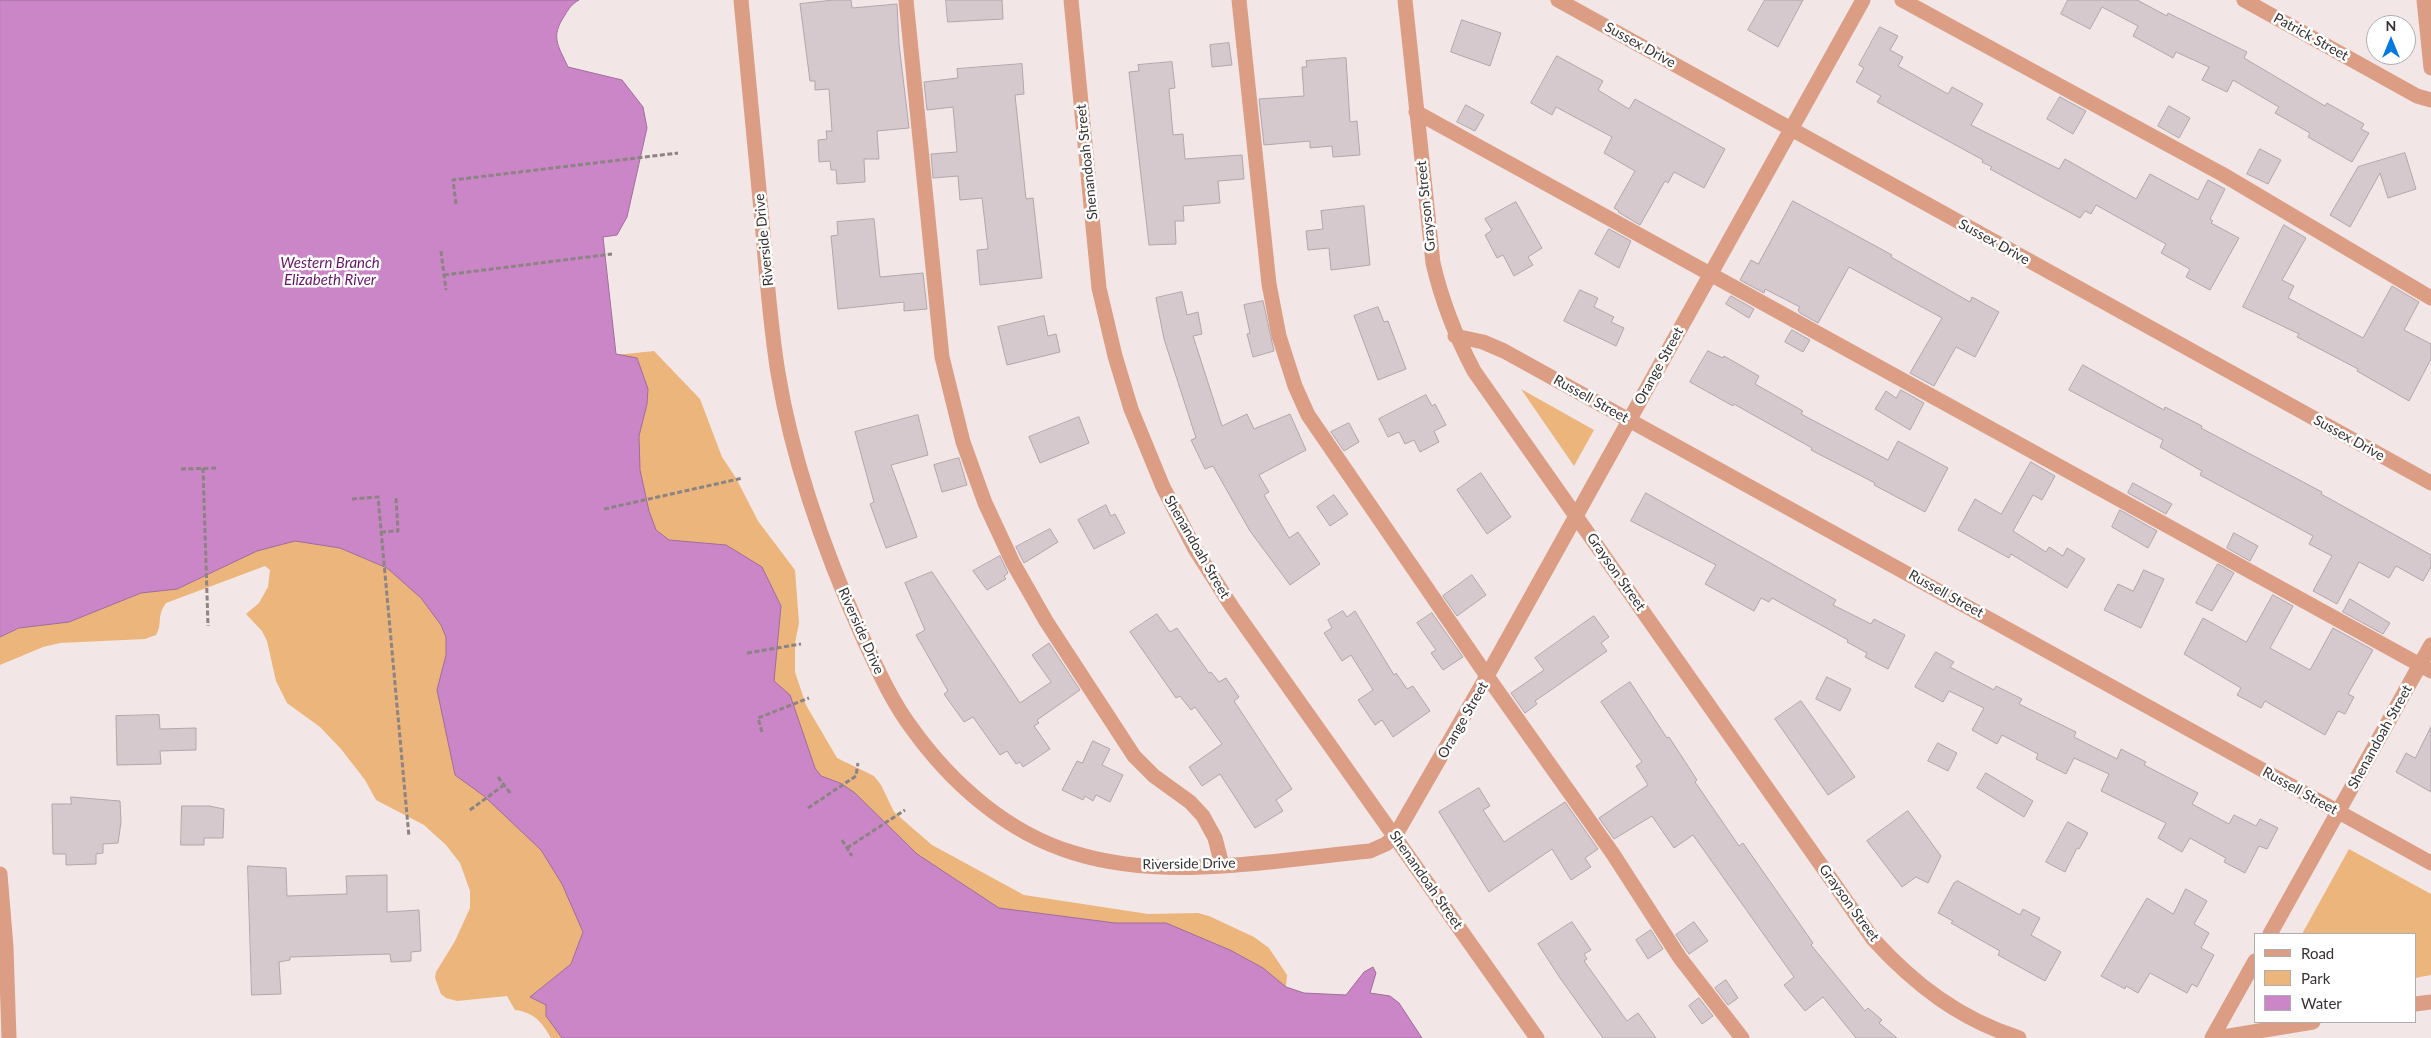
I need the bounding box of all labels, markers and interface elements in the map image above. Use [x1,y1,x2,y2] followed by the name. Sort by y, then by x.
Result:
[2271,10,2351,64] street label: Patrick Street
[2366,15,2416,65] north arrow
[2386,17,2396,34] text: N
[1602,19,1678,71] street label: Sussex Drive
[1073,103,1101,221] street label: Shenandoah Street
[1413,160,1439,252] street label: Grayson Street
[751,193,777,287] street label: Riverside Drive
[1956,216,2032,268] street label: Sussex Drive
[280,254,380,289] water label: Western Branch Elizabeth River
[1631,324,1687,408] street label: Orange Street
[1551,372,1631,426] street label: Russell Street
[2311,412,2387,464] street label: Sussex Drive
[1161,492,1233,602] street label: Shenandoah Street
[1583,530,1649,614] street label: Grayson Street
[1906,567,1986,621] street label: Russell Street
[834,585,888,677] street label: Riverside Drive
[1434,679,1492,761] street label: Orange Street
[2344,682,2416,792] street label: Shenandoah Street
[2260,764,2340,818] street label: Russell Street
[1386,828,1466,932] street label: Shenandoah Street
[1142,855,1236,873] street label: Riverside Drive
[1815,861,1883,945] street label: Grayson Street
[2254,933,2416,1023] legend
[2301,944,2334,962] text: Road
[2301,969,2330,987] text: Park
[2301,994,2342,1012] text: Water

